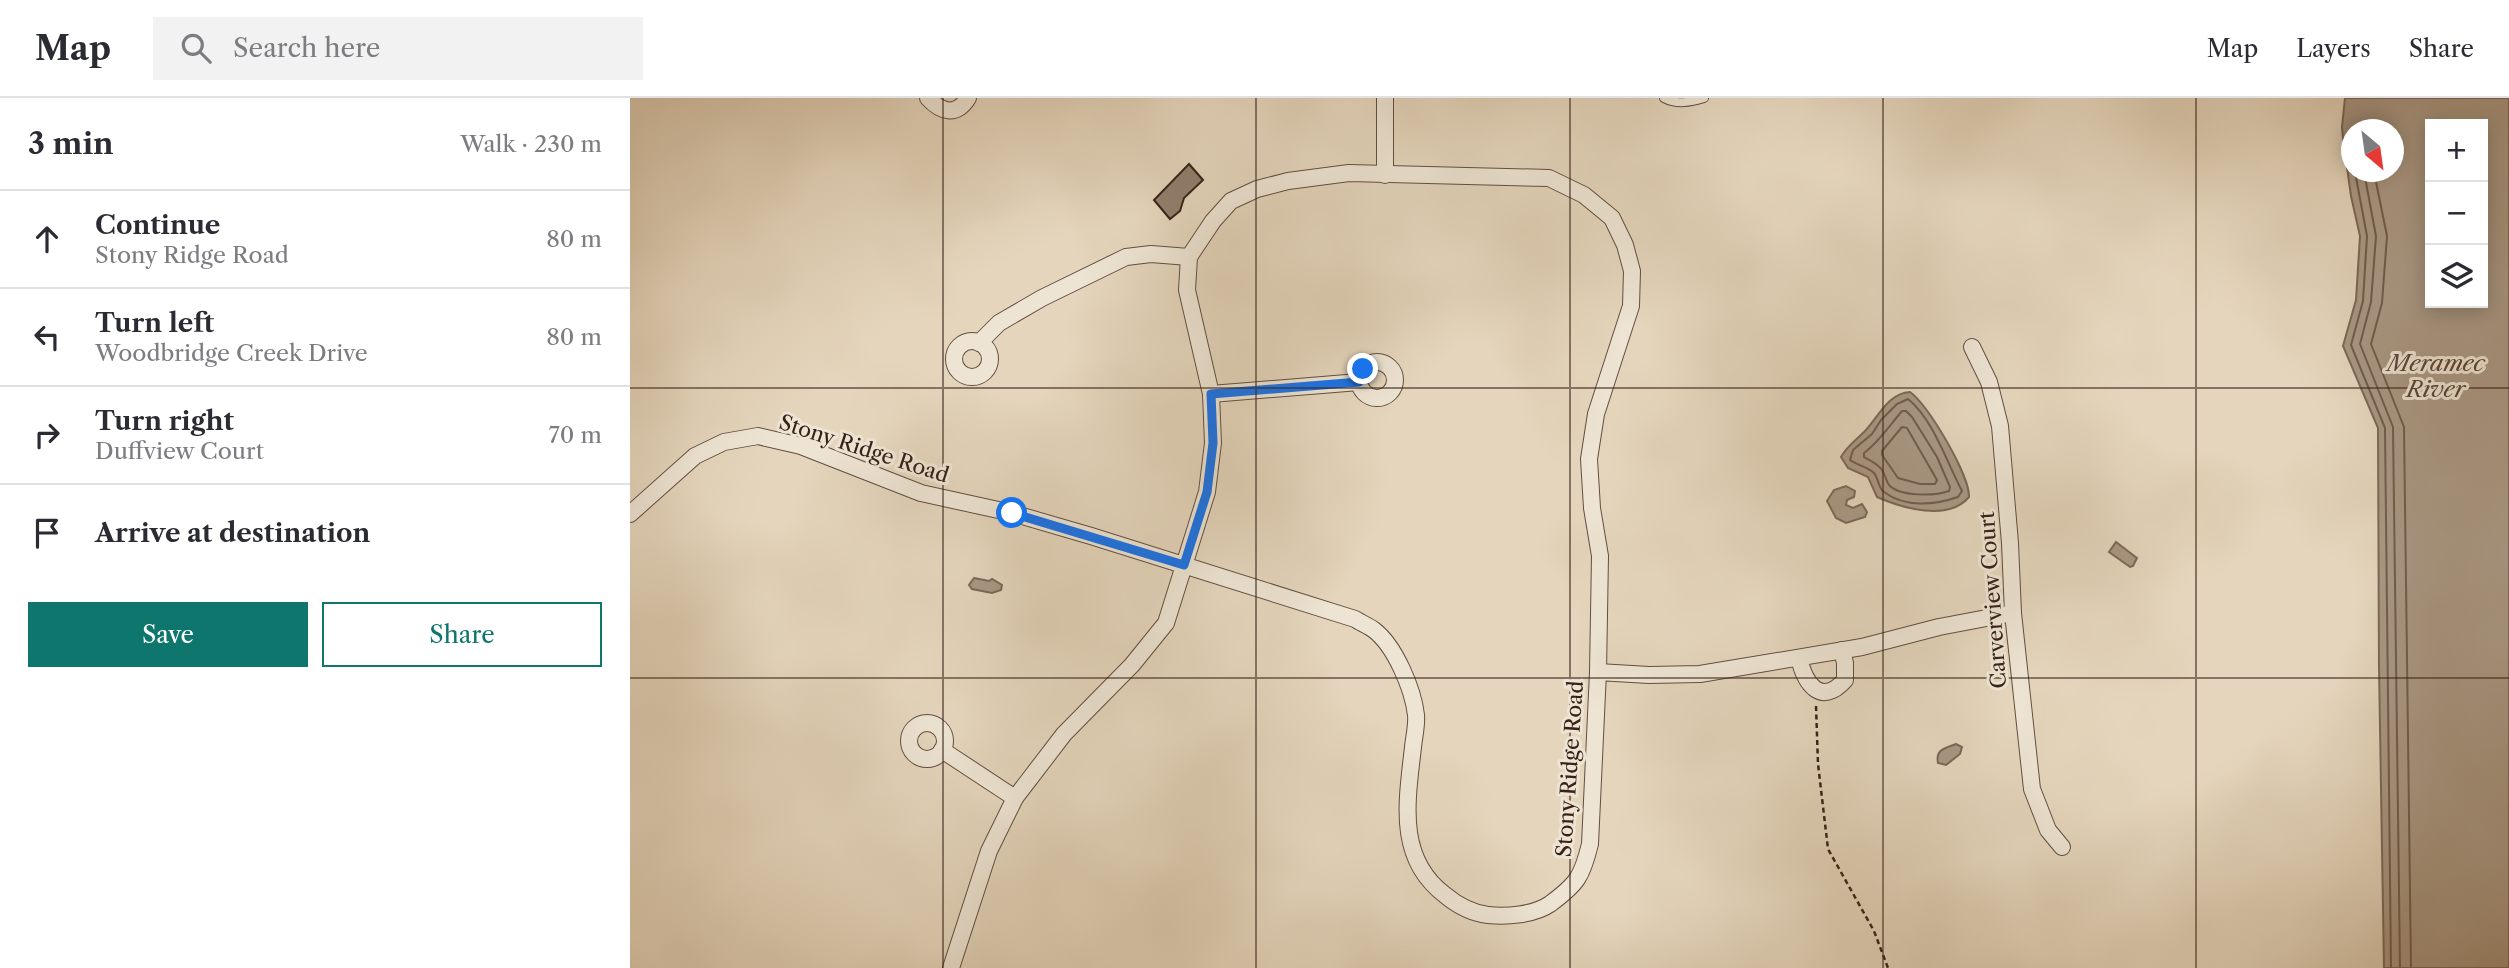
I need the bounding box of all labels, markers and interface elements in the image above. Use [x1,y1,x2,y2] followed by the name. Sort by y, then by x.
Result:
[153,17,643,80] search box
[35,28,111,69] text: Map
[177,29,215,67] icon: search
[233,32,380,64] text: Search here
[2207,34,2258,63] text: Map
[2296,34,2371,63] text: Layers
[2409,34,2474,63] text: Share
[2341,119,2404,182] north arrow
[2425,119,2488,308] map controls
[2425,119,2488,182] button: +
[28,125,114,162] text: 3 min
[460,130,602,158] text: Walk · 230 m
[2425,182,2488,245] button: −
[95,209,220,241] text: Continue
[28,220,66,258] icon: ahead
[546,225,602,253] text: 80 m
[95,241,289,269] text: Stony Ridge Road
[2425,245,2488,308] button: layers
[95,307,214,339] text: Turn left
[28,318,66,356] icon: left
[546,323,602,351] text: 80 m
[95,339,368,367] text: Woodbridge Creek Drive
[2384,349,2486,403] water label: Meramec River
[1347,353,1378,384] route end
[95,405,234,437] text: Turn right
[776,409,952,488] street label: Stony Ridge Road
[28,416,66,454] icon: right
[549,421,602,449] text: 70 m
[95,437,264,465] text: Duffview Court
[996,497,1027,528] route start
[1974,510,2011,689] street label: Carverview Court
[28,514,66,552] icon: arrive
[95,517,370,549] text: Arrive at destination
[28,602,308,667] button: Save
[322,602,602,667] button: Share
[1551,680,1588,858] street label: Stony Ridge Road

